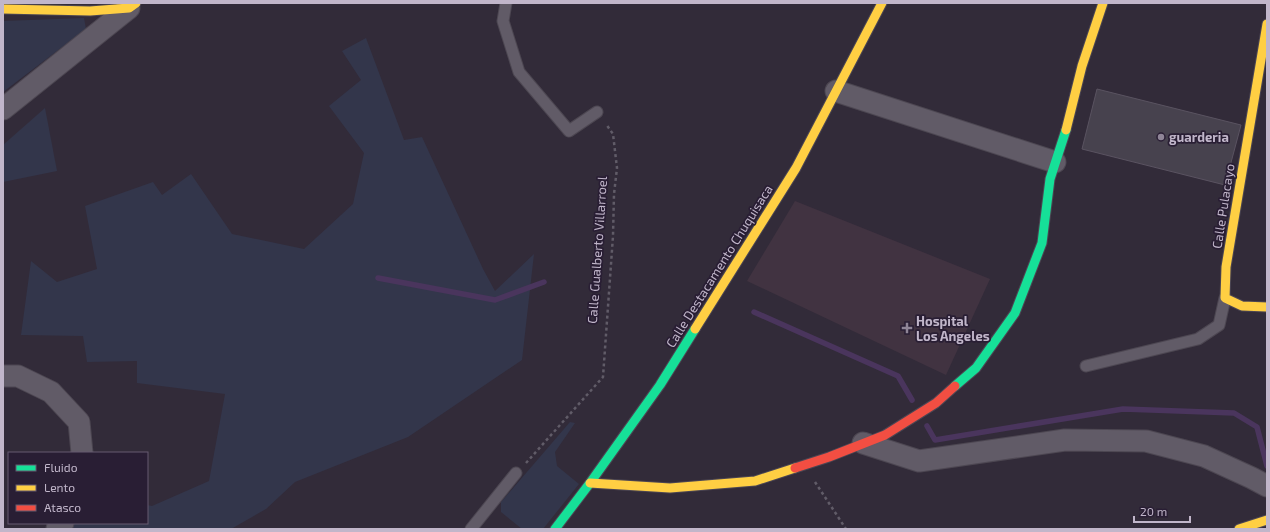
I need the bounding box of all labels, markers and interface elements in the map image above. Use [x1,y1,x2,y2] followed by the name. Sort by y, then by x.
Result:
[1169,129,1229,145] place label: guarderia
[1156,132,1166,142] marker: guarderia
[1208,162,1238,250] street label: Calle Pulacayo
[584,176,610,324] street label: Calle Gualberto Villarroel
[662,182,776,350] street label: Calle Destacamento Chuquisaca
[916,313,990,344] place label: Hospital Los Angeles
[901,322,913,334] marker: Hospital Los Angeles
[8,452,148,524] legend
[44,460,78,474] text: Fluido
[44,480,75,494] text: Lento
[1134,498,1190,524] scale bar
[44,500,81,514] text: Atasco
[1140,504,1167,518] text: 20 m

